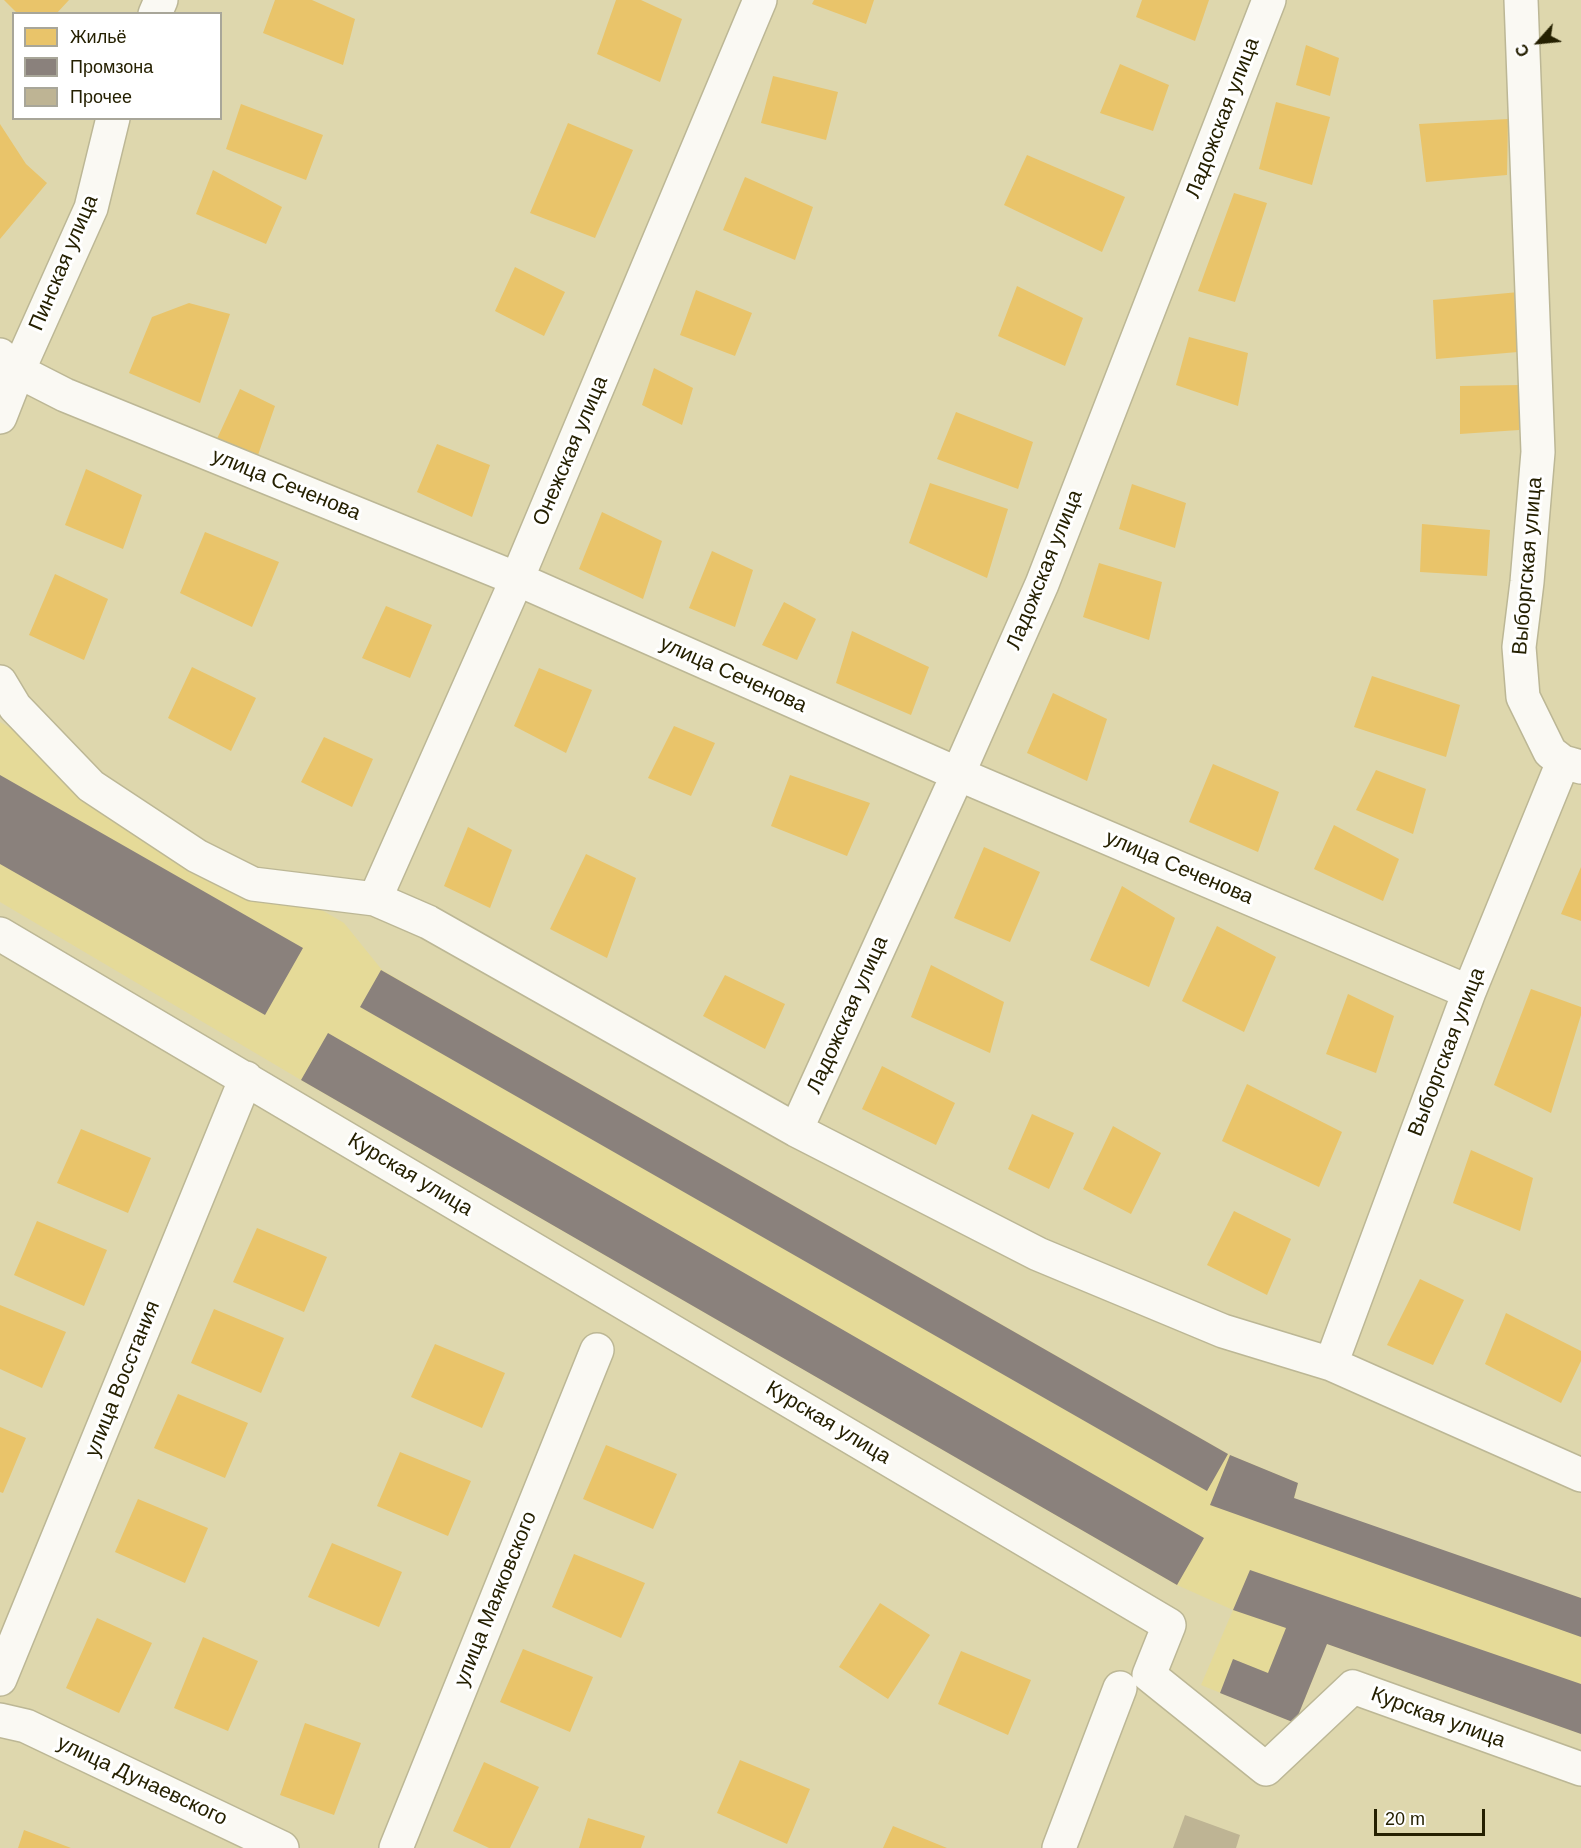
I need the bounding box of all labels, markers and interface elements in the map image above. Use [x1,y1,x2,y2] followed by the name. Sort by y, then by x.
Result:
[12,12,222,120] legend
[1509,12,1569,72] north arrow
[70,27,127,47] text: Жильё
[1181,34,1265,202] street label: Ладожская улица
[1512,41,1533,59] text: С
[70,57,153,77] text: Промзона
[70,87,132,107] text: Прочее
[24,191,104,335] street label: Пинская улица
[528,372,614,530] street label: Онежская улица
[208,444,364,526] street label: улица Сеченова
[1508,476,1548,656] street label: Выборгская улица
[1001,486,1089,654] street label: Ладожская улица
[656,631,810,719] street label: улица Сеченова
[1101,825,1257,911] street label: улица Сеченова
[802,932,894,1098] street label: Ладожская улица
[1403,964,1491,1140] street label: Выборгская улица
[343,1128,477,1222] street label: Курская улица
[80,1297,166,1461] street label: улица Восстания
[761,1376,895,1470] street label: Курская улица
[449,1508,543,1690] street label: улица Маяковского
[1367,1682,1509,1754] street label: Курская улица
[53,1730,231,1832] street label: улица Дунаевского
[1377,1797,1488,1835] scale bar
[1385,1809,1425,1829] text: 20 m

